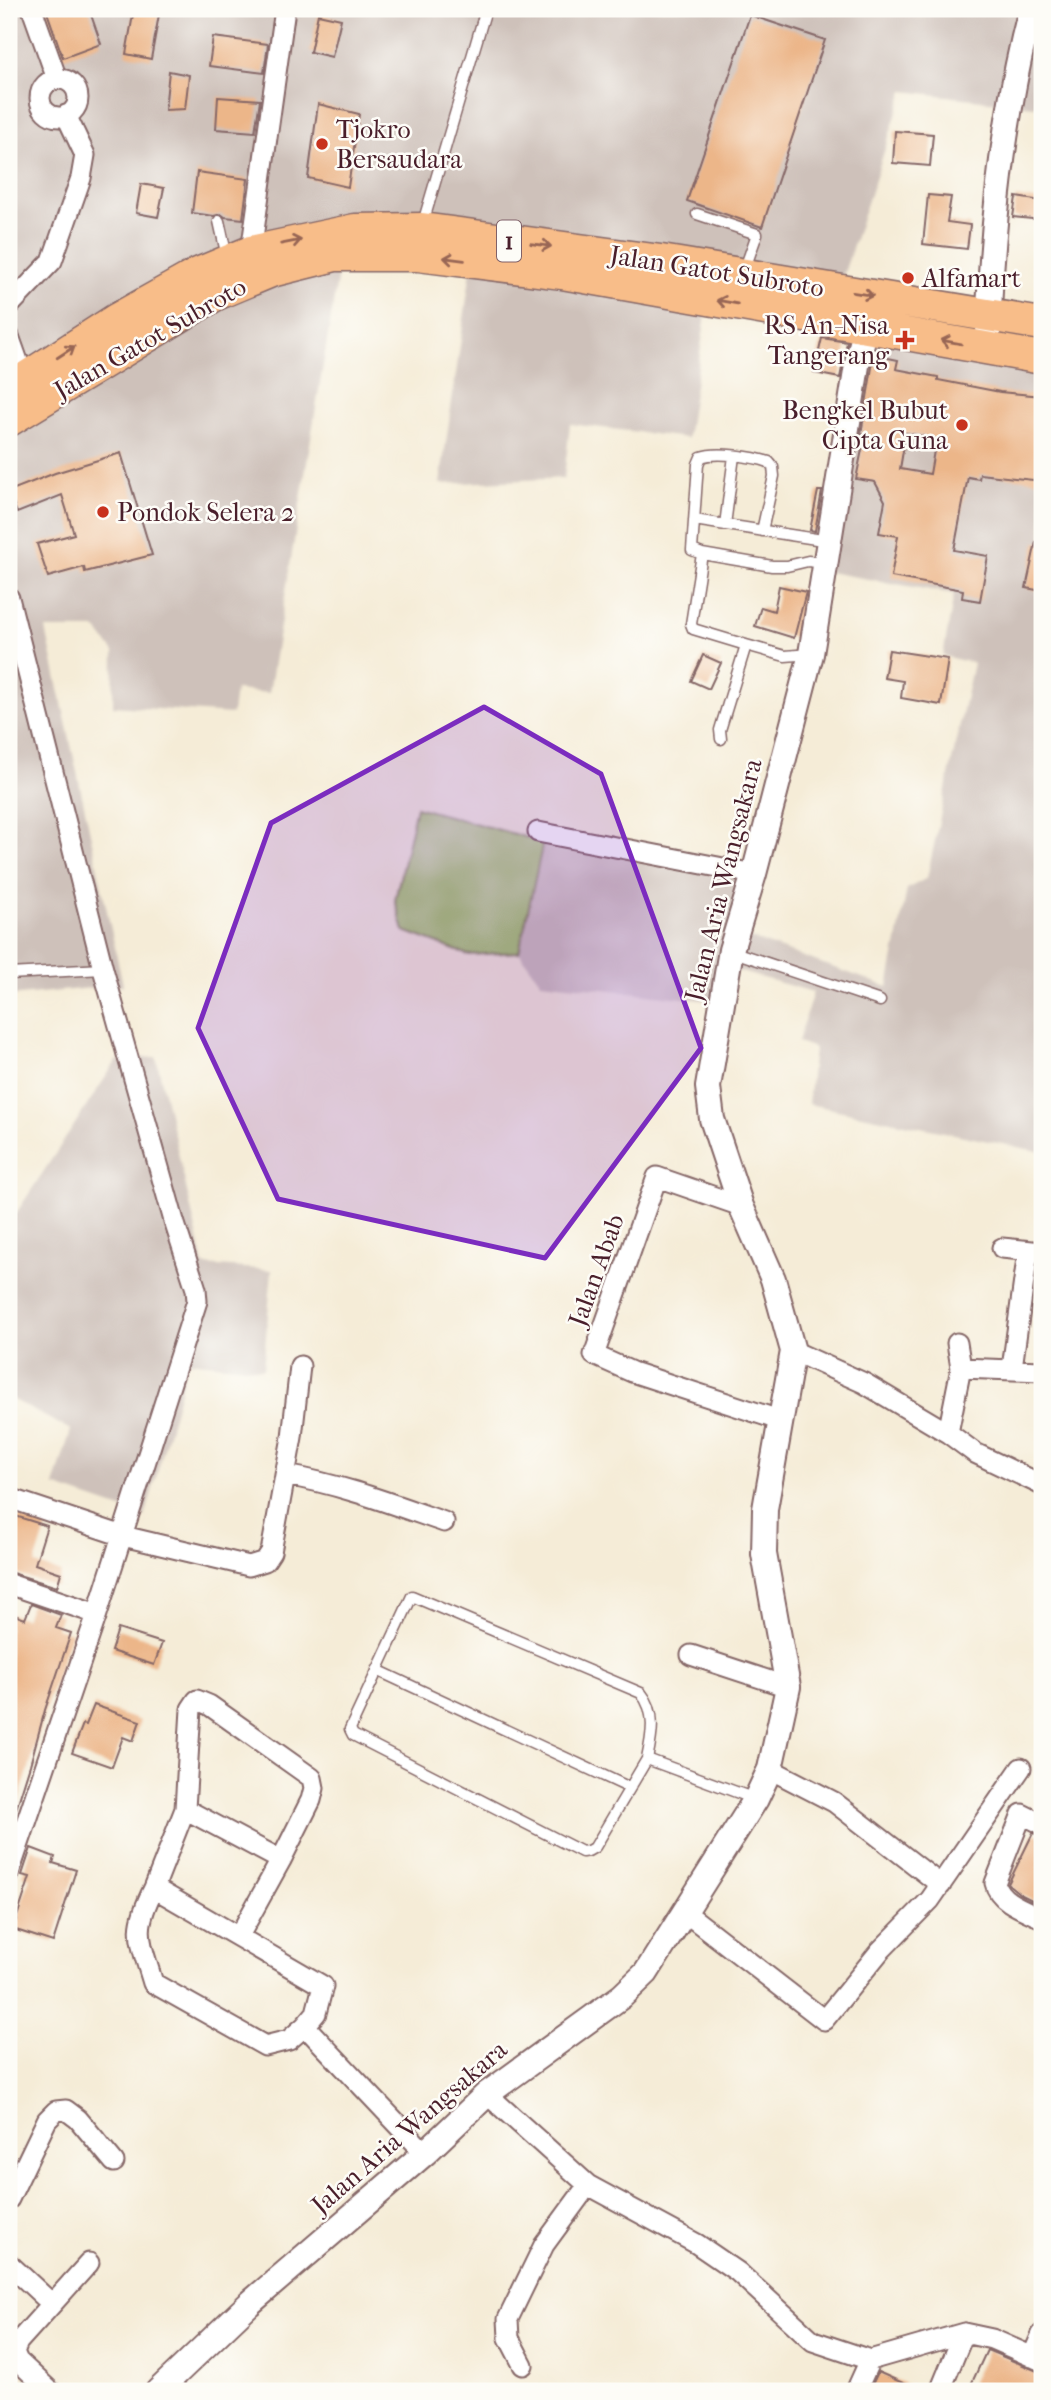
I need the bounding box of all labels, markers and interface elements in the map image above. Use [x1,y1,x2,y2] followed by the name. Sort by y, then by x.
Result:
[336,114,463,175] place label: Tjokro Bersaudara
[314,136,330,152] marker: Tjokro Bersaudara
[497,221,521,262] road number: 1
[279,235,302,248] one-way arrow
[529,239,552,252] one-way arrow
[606,239,826,304] street label: Jalan Gatot Subroto
[443,253,466,266] one-way arrow
[921,263,1022,294] place label: Alfamart
[900,270,916,286] marker: Alfamart
[47,271,252,407] street label: Jalan Gatot Subroto
[851,288,874,301] one-way arrow
[716,295,739,308] one-way arrow
[764,310,890,371] place label: RS An-Nisa Tangerang
[895,330,915,350] marker: RS An-Nisa Tangerang
[940,335,963,348] one-way arrow
[56,344,75,359] one-way arrow
[782,395,949,456] place label: Bengkel Bubut Cipta Guna
[954,417,970,433] marker: Bengkel Bubut Cipta Guna
[117,497,294,528] place label: Pondok Selera 2
[95,504,111,520] marker: Pondok Selera 2
[678,755,769,1007] street label: Jalan Aria Wangsakara
[561,1210,631,1332] street label: Jalan Abab
[304,2033,514,2222] street label: Jalan Aria Wangsakara

